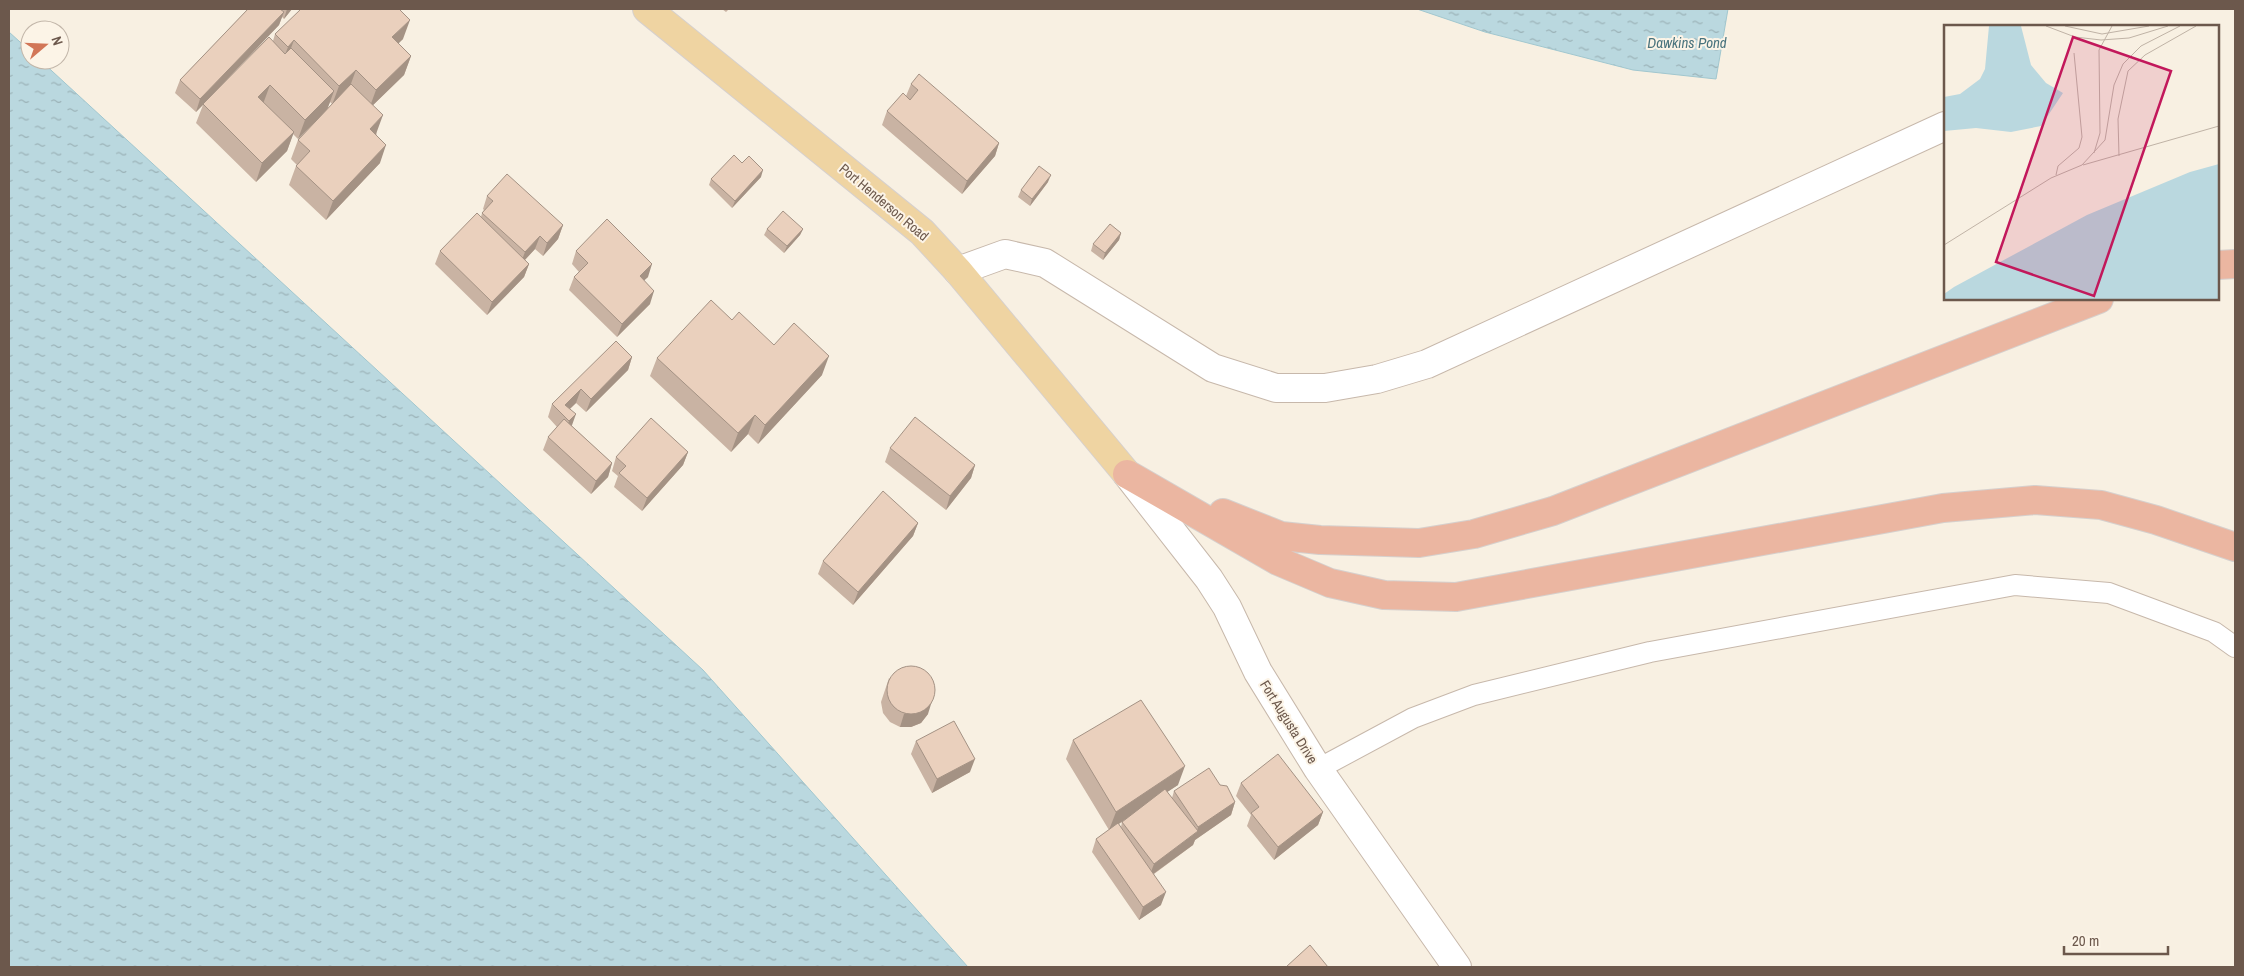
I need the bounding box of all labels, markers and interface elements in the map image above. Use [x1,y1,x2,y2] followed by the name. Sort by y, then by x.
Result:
[20,20,70,70] north arrow
[1944,25,2219,300] inset map
[1647,32,1727,53] water label: Dawkins Pond
[47,34,67,48] text: N
[836,159,932,245] street label: Port Henderson Road
[1256,677,1322,767] street label: Fort Augusta Drive
[2064,924,2168,956] scale bar
[2072,930,2099,951] text: 20 m

